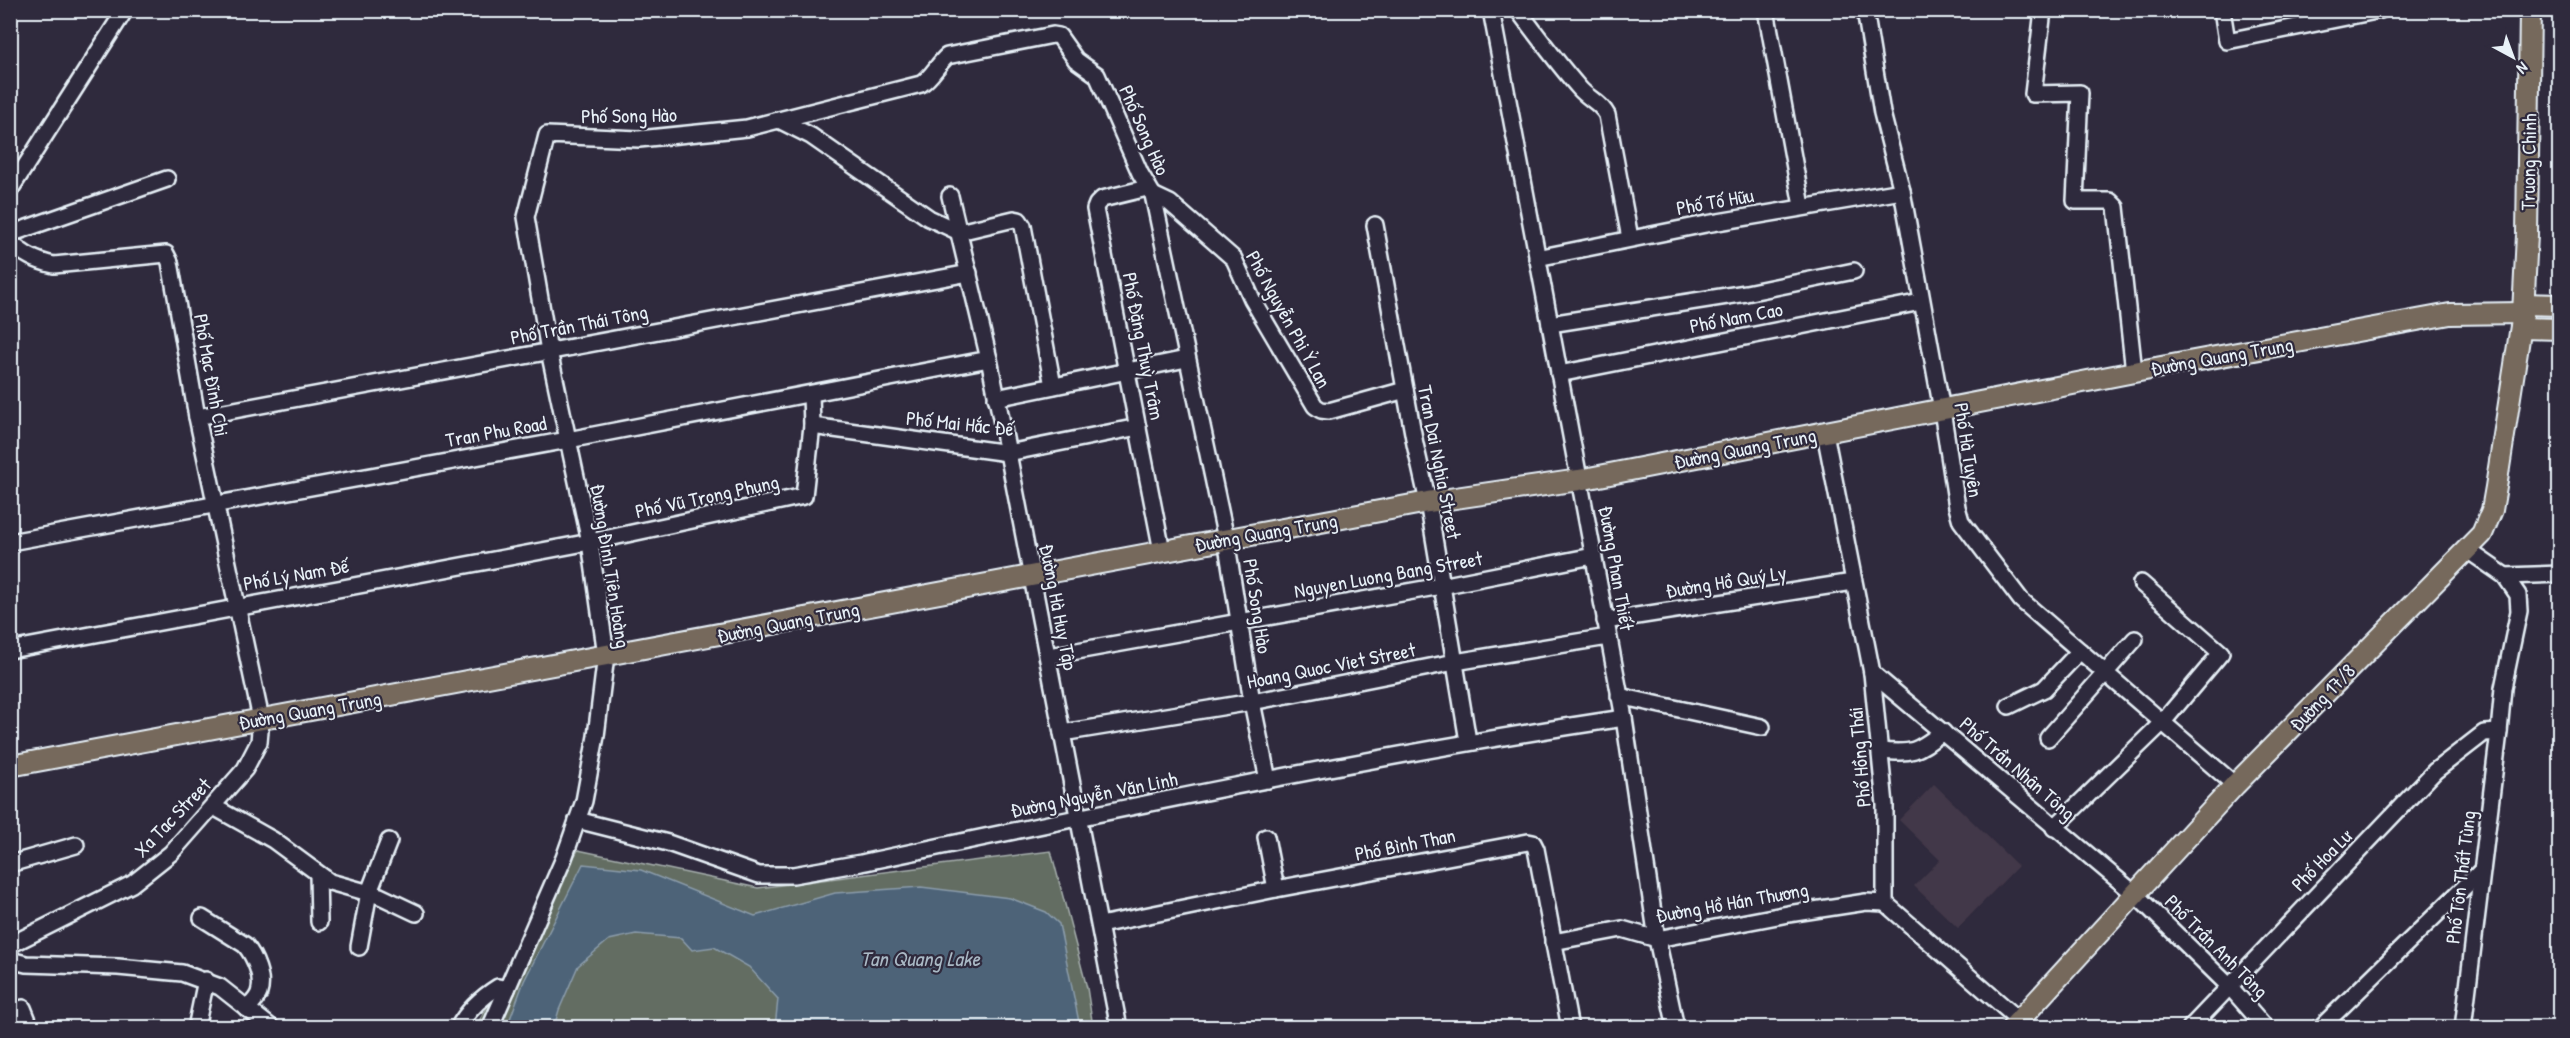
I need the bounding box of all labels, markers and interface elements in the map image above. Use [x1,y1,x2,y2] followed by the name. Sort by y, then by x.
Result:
[2483,27,2543,87] north arrow
[2512,57,2533,80] text: N
[1113,81,1177,179] street label: Phố Song Hào
[581,101,677,129] street label: Phố Song Hào
[2514,113,2542,211] street label: Truong Chinh
[1674,181,1756,221] street label: Phố Tố Hữu
[1240,245,1338,393] street label: Phố Nguyễn Phi Ỷ Lan
[1116,270,1172,422] street label: Phố Đặng Thuỳ Trâm
[1687,295,1785,339] street label: Phố Nam Cao
[508,297,650,351] street label: Phố Trần Thái Tông
[188,312,236,438] street label: Phố Mạc Đĩnh Chi
[2149,330,2295,382] street label: Đường Quang Trung
[1412,383,1468,542] street label: Tran Dai Nghia Street
[1948,401,1990,499] street label: Phố Hà Tuyên
[905,404,1016,442] street label: Phố Mai Hắc Đế
[443,409,549,453] street label: Tran Phu Road
[1672,421,1818,475] street label: Đường Quang Trung
[633,468,781,524] street label: Phố Vũ Trọng Phụng
[585,482,637,650] street label: Đường Đinh Tiên Hoàng
[1593,504,1641,634] street label: Đường Phan Thiết
[1193,506,1339,558] street label: Đường Quang Trung
[1034,542,1085,673] street label: Đường Hà Huy Tập
[1292,544,1485,604] street label: Nguyen Luong Bang Street
[241,551,352,597] street label: Phố Lý Nam Đế
[1237,557,1279,655] street label: Phố Song Hào
[1664,558,1788,604] street label: Đường Hồ Quý Ly
[715,595,861,649] street label: Đường Quang Trung
[1244,635,1419,695] street label: Hoang Quoc Viet Street
[2283,657,2361,737] street label: Đường 17/8
[237,684,383,736] street label: Đường Quang Trung
[1841,706,1877,808] street label: Phố Hồng Thái
[1954,710,2082,826] street label: Phố Trần Nhân Tông
[1008,765,1180,823] street label: Đường Nguyễn Văn Linh
[127,771,217,863] street label: Xa Tac Street
[2438,809,2482,945] street label: Phố Tôn Thất Tùng
[1352,821,1458,867] street label: Phố Bình Than
[2285,822,2358,897] street label: Phố Hoa Lư
[1654,875,1810,929] street label: Đường Hồ Hán Thương
[2159,888,2275,1004] street label: Phố Trần Anh Tông
[860,944,981,973] water label: Tan Quang Lake

